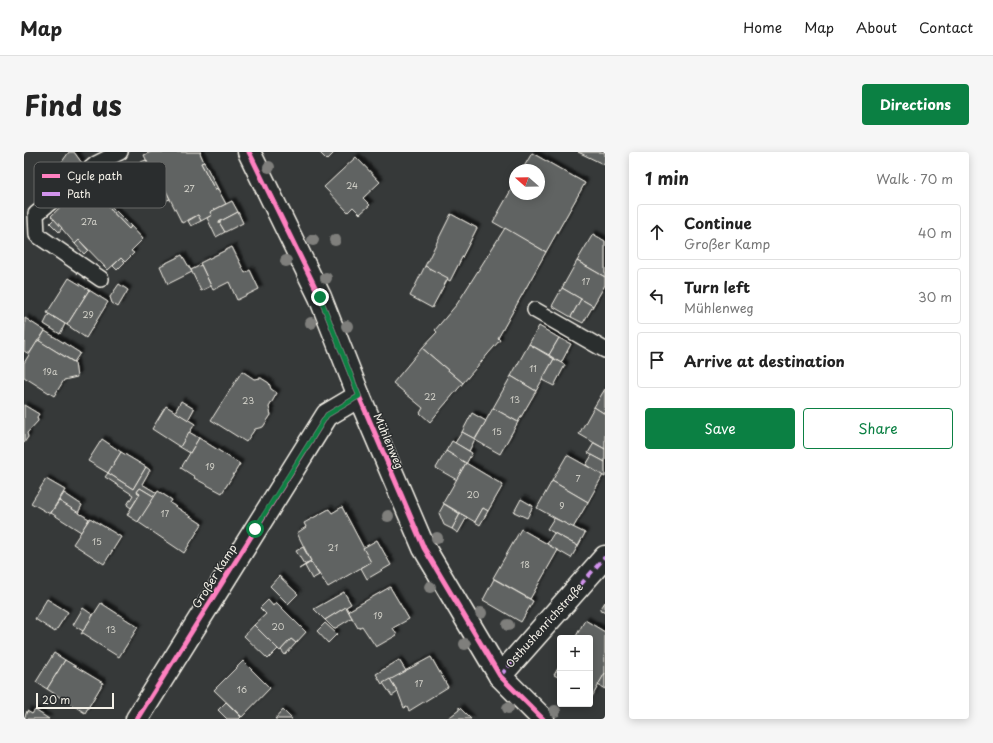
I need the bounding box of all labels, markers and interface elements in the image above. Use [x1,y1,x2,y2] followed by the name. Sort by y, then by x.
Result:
[20,14,62,42] text: Map
[743,17,782,38] text: Home
[804,17,834,38] text: Map
[856,17,897,38] text: About
[919,17,973,38] text: Contact
[24,83,122,126] text: Find us
[862,84,969,125] button: Directions
[34,162,166,208] legend
[509,164,545,200] north arrow
[645,165,689,191] text: 1 min
[67,167,122,184] text: Cycle path
[876,169,953,188] text: Walk · 70 m
[346,178,358,192] house number: 24
[183,181,195,195] house number: 27
[67,185,91,202] text: Path
[684,211,752,234] text: Continue
[81,214,98,228] house number: 27a
[646,221,668,243] icon: ahead
[918,223,952,242] text: 40 m
[684,234,770,253] text: Großer Kamp
[582,274,591,288] house number: 17
[684,275,750,298] text: Turn left
[646,285,668,307] icon: left
[918,287,952,306] text: 30 m
[311,288,329,306] route end
[684,298,754,317] text: Mühlenweg
[82,307,94,321] house number: 29
[646,349,668,371] icon: arrive
[684,349,845,372] text: Arrive at destination
[529,361,537,375] house number: 11
[43,364,58,378] house number: 19a
[424,389,436,403] house number: 22
[510,392,520,406] house number: 13
[242,393,254,407] house number: 23
[645,408,795,449] button: Save
[803,408,953,449] button: Share
[370,411,408,471] street label: Mühlenweg
[492,424,502,438] house number: 15
[205,459,215,473] house number: 19
[575,471,581,485] house number: 7
[467,487,480,501] house number: 20
[559,498,565,512] house number: 9
[161,506,170,520] house number: 17
[246,520,264,538] route start
[92,534,102,548] house number: 15
[328,540,338,554] house number: 21
[187,541,241,611] street label: Großer Kamp
[520,557,530,571] house number: 18
[501,578,587,671] street label: Osthushenrichstraße
[373,608,383,622] house number: 19
[272,619,285,633] house number: 20
[106,622,116,636] house number: 13
[557,635,593,707] map controls
[557,635,593,671] button: +
[557,671,593,707] button: −
[415,676,424,690] house number: 17
[237,682,247,696] house number: 16
[36,691,114,710] scale bar
[42,691,70,708] text: 20 m

